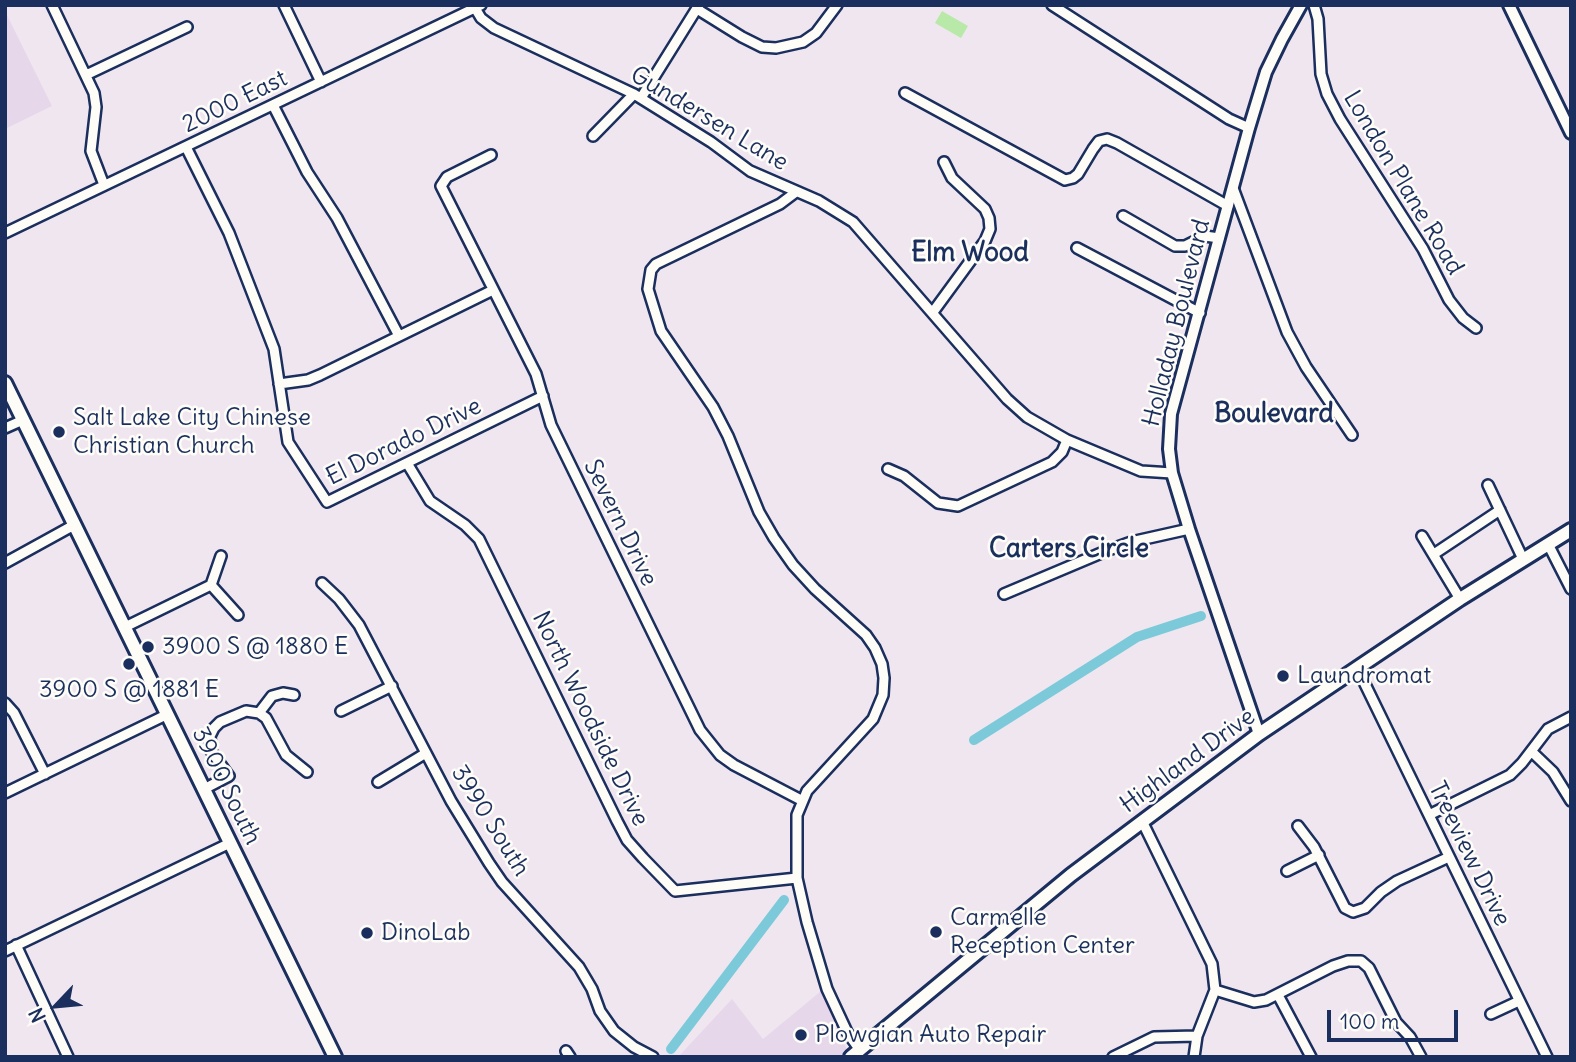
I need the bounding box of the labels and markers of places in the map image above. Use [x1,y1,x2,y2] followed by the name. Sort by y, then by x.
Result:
[73,404,311,460] place label: Salt Lake City Chinese Christian Church
[51,424,67,440] marker: Salt Lake City Chinese Christian Church
[162,633,348,661] place label: 3900 S @ 1880 E
[140,639,156,655] marker: 3900 S @ 1880 E
[121,656,137,672] marker: 3900 S @ 1881 E
[1297,662,1431,690] place label: Laundromat
[1275,668,1291,684] marker: Laundromat
[39,676,219,704] place label: 3900 S @ 1881 E
[950,904,1135,960] place label: Carmelle Reception Center
[381,919,470,947] place label: DinoLab
[928,924,944,940] marker: Carmelle Reception Center
[359,925,375,941] marker: DinoLab
[815,1021,1046,1049] place label: Plowgian Auto Repair
[793,1027,809,1043] marker: Plowgian Auto Repair

